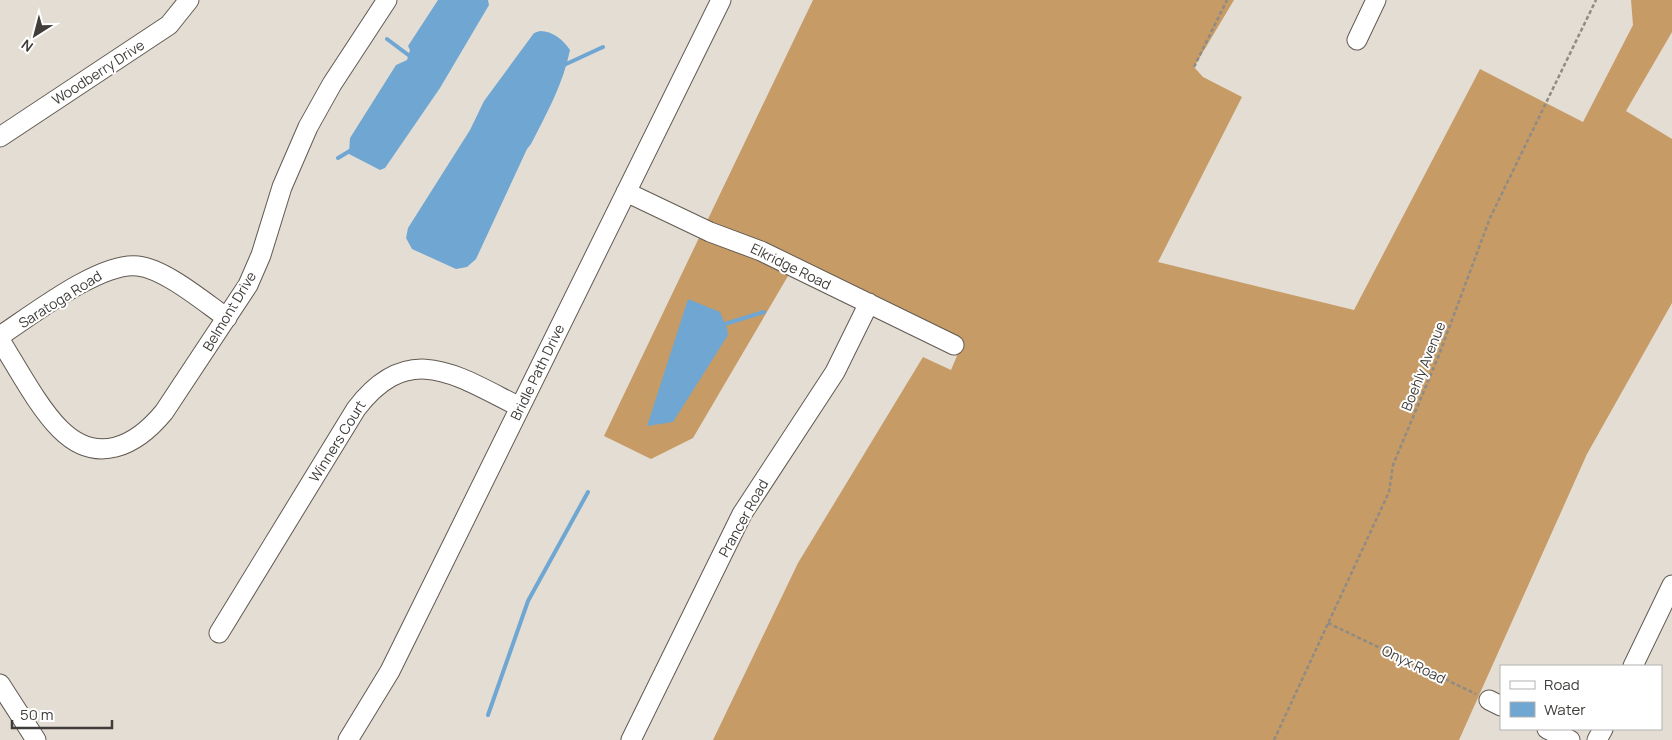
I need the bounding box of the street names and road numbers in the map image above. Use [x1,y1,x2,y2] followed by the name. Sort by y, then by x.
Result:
[48,35,148,109] street label: Woodberry Drive
[748,238,834,294] street label: Elkridge Road
[15,266,105,332] street label: Saratoga Road
[198,268,260,354] street label: Belmont Drive
[1396,319,1450,413] street label: Boehly Avenue
[505,321,569,423] street label: Bridle Path Drive
[304,396,370,485] street label: Winners Court
[714,476,772,560] street label: Prancer Road
[1379,640,1449,688] street label: Onyx Road

